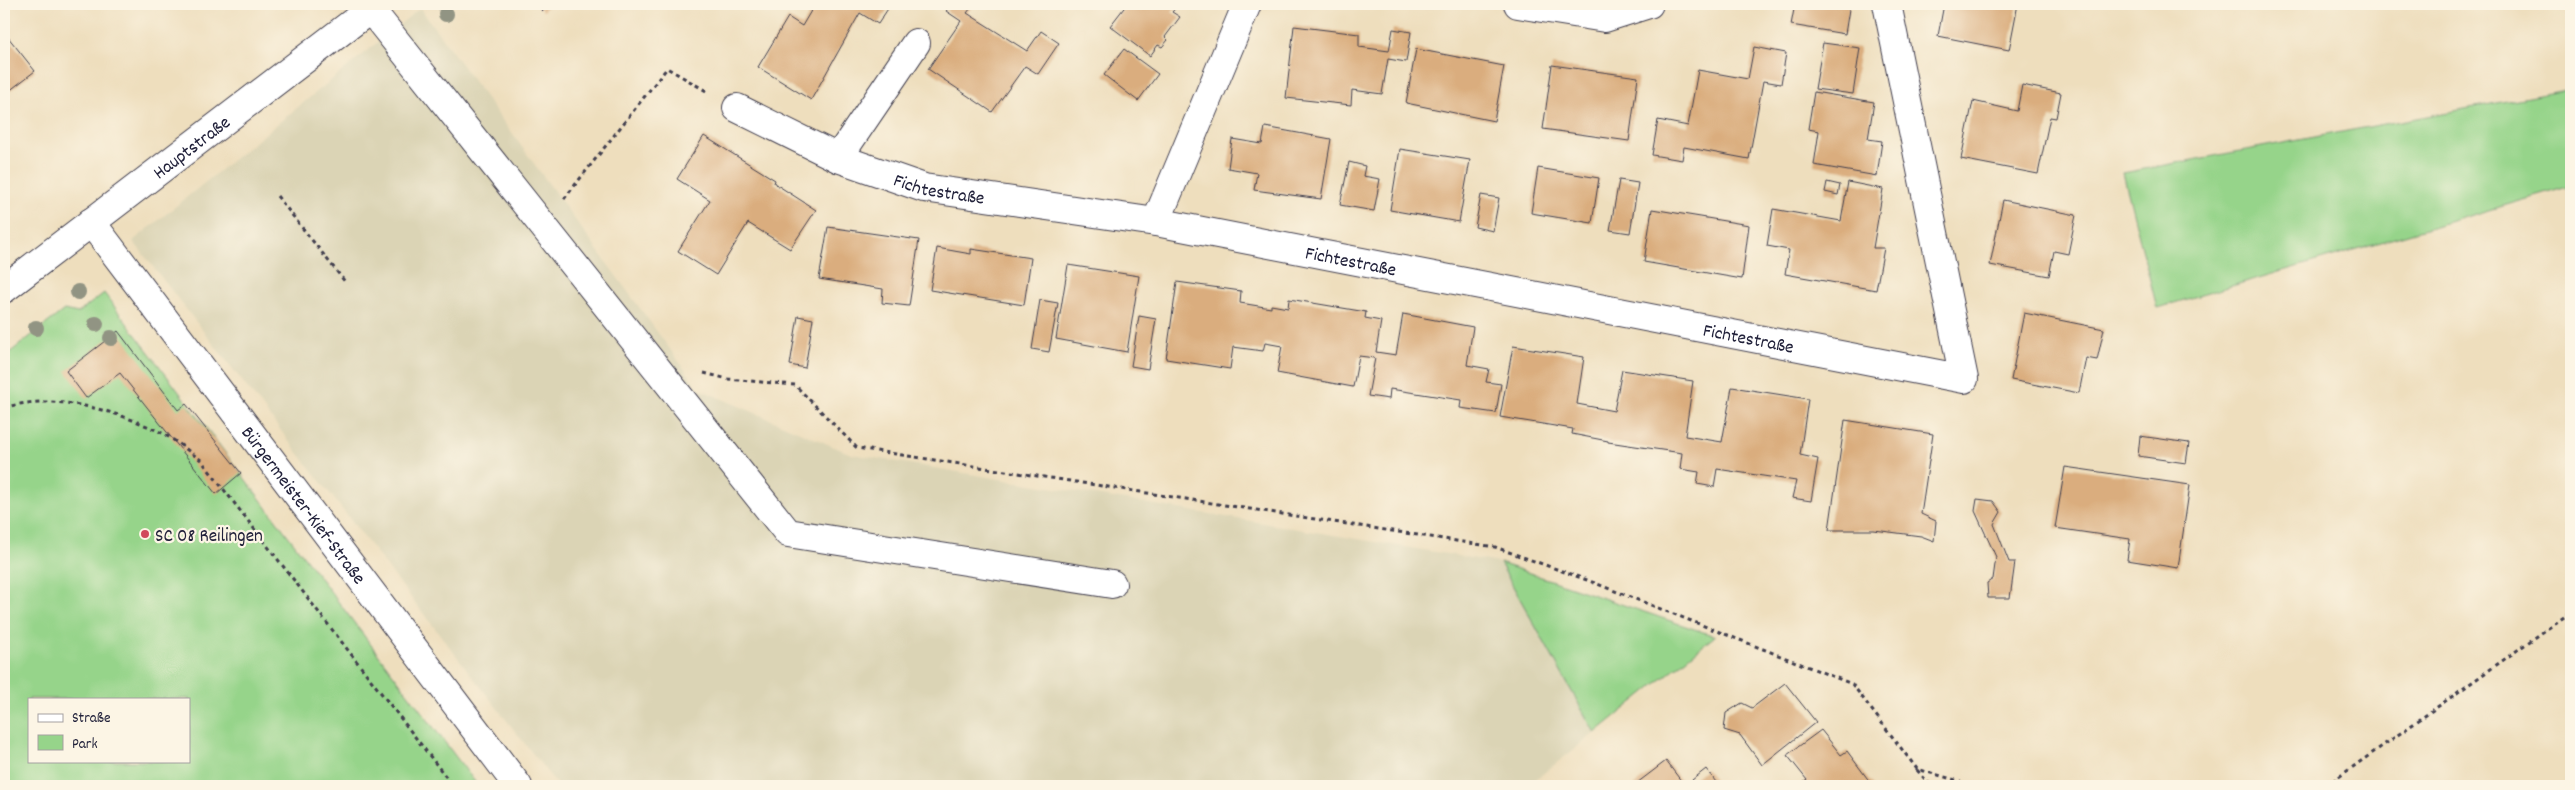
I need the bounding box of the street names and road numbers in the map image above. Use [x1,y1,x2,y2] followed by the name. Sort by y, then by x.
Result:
[148,111,237,187] street label: Hauptstraße
[889,168,986,214] street label: Fichtestraße
[1303,241,1398,285] street label: Fichtestraße
[1700,319,1796,363] street label: Fichtestraße
[233,421,371,591] street label: Bürgermeister-Kief-Straße

